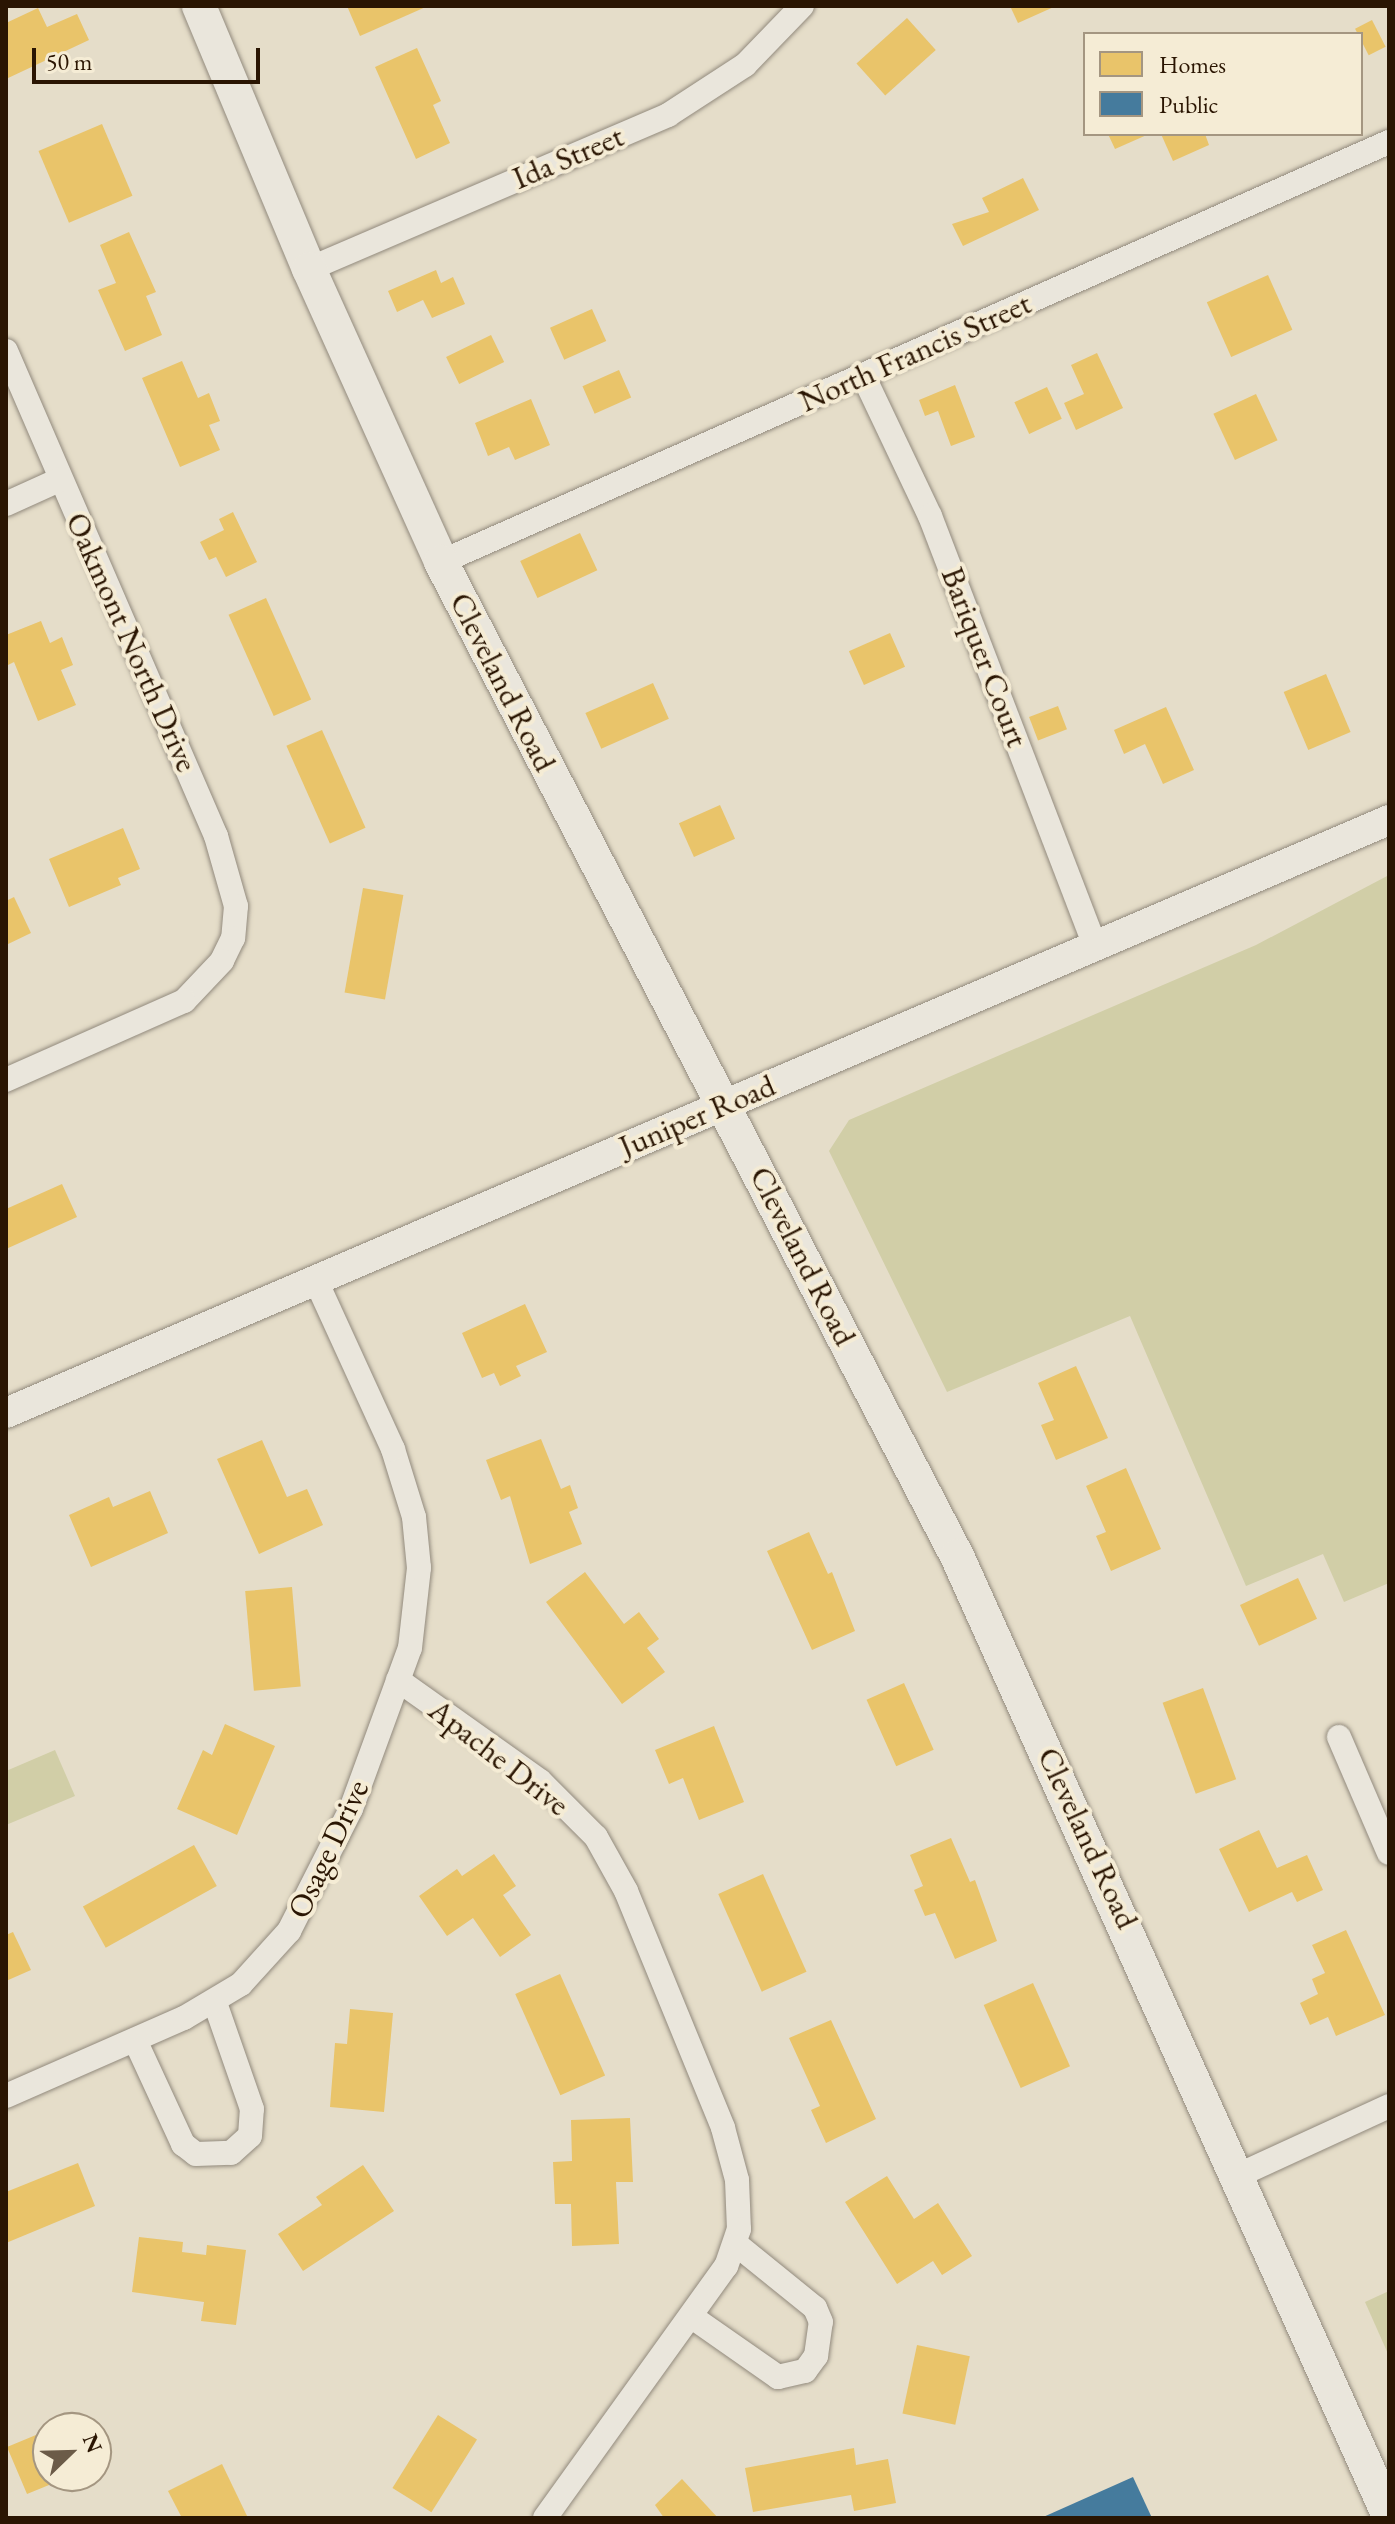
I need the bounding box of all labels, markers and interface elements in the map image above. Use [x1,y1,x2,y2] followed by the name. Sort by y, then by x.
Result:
[36,32,264,82] scale bar
[1083,32,1363,136] legend
[46,46,93,77] text: 50 m
[1159,49,1226,80] text: Homes
[1159,89,1218,120] text: Public
[507,117,629,197] street label: Ida Street
[793,284,1037,420] street label: North Francis Street
[58,507,206,777] street label: Oakmont North Drive
[933,562,1037,752] street label: Bariquer Court
[442,586,564,778] street label: Cleveland Road
[613,1066,781,1166] street label: Juniper Road
[742,1160,864,1352] street label: Cleveland Road
[421,1690,577,1824] street label: Apache Drive
[1029,1741,1147,1935] street label: Cleveland Road
[279,1774,377,1924] street label: Osage Drive
[32,2412,112,2492] north arrow
[76,2429,110,2457] text: N

